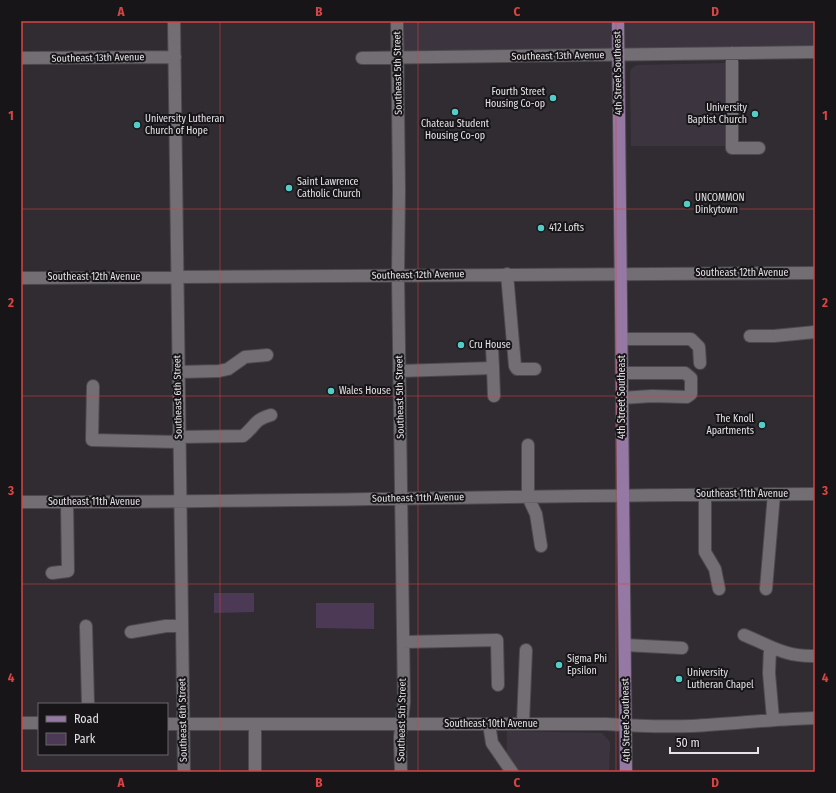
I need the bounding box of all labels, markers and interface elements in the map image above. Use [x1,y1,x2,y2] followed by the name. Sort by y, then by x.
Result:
[116,4,125,19] text: A
[315,4,323,19] text: B
[514,4,521,19] text: C
[711,4,719,19] text: D
[391,30,405,115] street label: Southeast 5th Street
[611,30,625,115] street label: 4th Street Southeast
[511,49,605,63] street label: Southeast 13th Avenue
[51,51,145,65] street label: Southeast 13th Avenue
[485,86,546,110] place label: Fourth Street Housing Co-op
[548,93,558,103] marker: Fourth Street Housing Co-op
[687,102,748,126] place label: University Baptist Church
[450,107,460,117] marker: Chateau Student Housing Co-op
[8,108,14,123] text: 1
[822,108,828,123] text: 1
[750,109,760,119] marker: University Baptist Church
[145,113,225,137] place label: University Lutheran Church of Hope
[421,118,490,142] place label: Chateau Student Housing Co-op
[132,120,142,130] marker: University Lutheran Church of Hope
[297,176,361,200] place label: Saint Lawrence Catholic Church
[284,183,294,193] marker: Saint Lawrence Catholic Church
[695,192,745,216] place label: UNCOMMON Dinkytown
[682,199,692,209] marker: UNCOMMON Dinkytown
[549,222,584,234] place label: 412 Lofts
[536,223,546,233] marker: 412 Lofts
[696,267,788,279] street label: Southeast 12th Avenue
[371,268,465,282] street label: Southeast 12th Avenue
[48,271,140,283] street label: Southeast 12th Avenue
[7,295,14,310] text: 2
[821,295,828,310] text: 2
[469,339,511,351] place label: Cru House
[456,340,466,350] marker: Cru House
[171,354,185,439] street label: Southeast 6th Street
[393,354,407,439] street label: Southeast 5th Street
[616,354,628,439] street label: 4th Street Southeast
[339,385,391,397] place label: Wales House
[326,386,336,396] marker: Wales House
[706,413,754,437] place label: The Knoll Apartments
[757,420,767,430] marker: The Knoll Apartments
[7,483,14,498] text: 3
[821,483,828,498] text: 3
[696,488,788,500] street label: Southeast 11th Avenue
[372,491,464,505] street label: Southeast 11th Avenue
[48,496,140,508] street label: Southeast 11th Avenue
[567,653,607,677] place label: Sigma Phi Epsilon
[554,660,564,670] marker: Sigma Phi Epsilon
[687,667,754,691] place label: University Lutheran Chapel
[8,670,15,685] text: 4
[822,670,829,685] text: 4
[674,674,684,684] marker: University Lutheran Chapel
[176,677,190,762] street label: Southeast 6th Street
[395,677,409,762] street label: Southeast 5th Street
[619,677,633,762] street label: 4th Street Southeast
[38,703,168,755] legend
[74,712,99,726] text: Road
[444,718,538,730] street label: Southeast 10th Avenue
[670,729,758,755] scale bar
[74,732,96,746] text: Park
[676,736,700,750] text: 50 m
[116,775,125,790] text: A
[315,775,323,790] text: B
[514,775,521,790] text: C
[711,775,719,790] text: D

